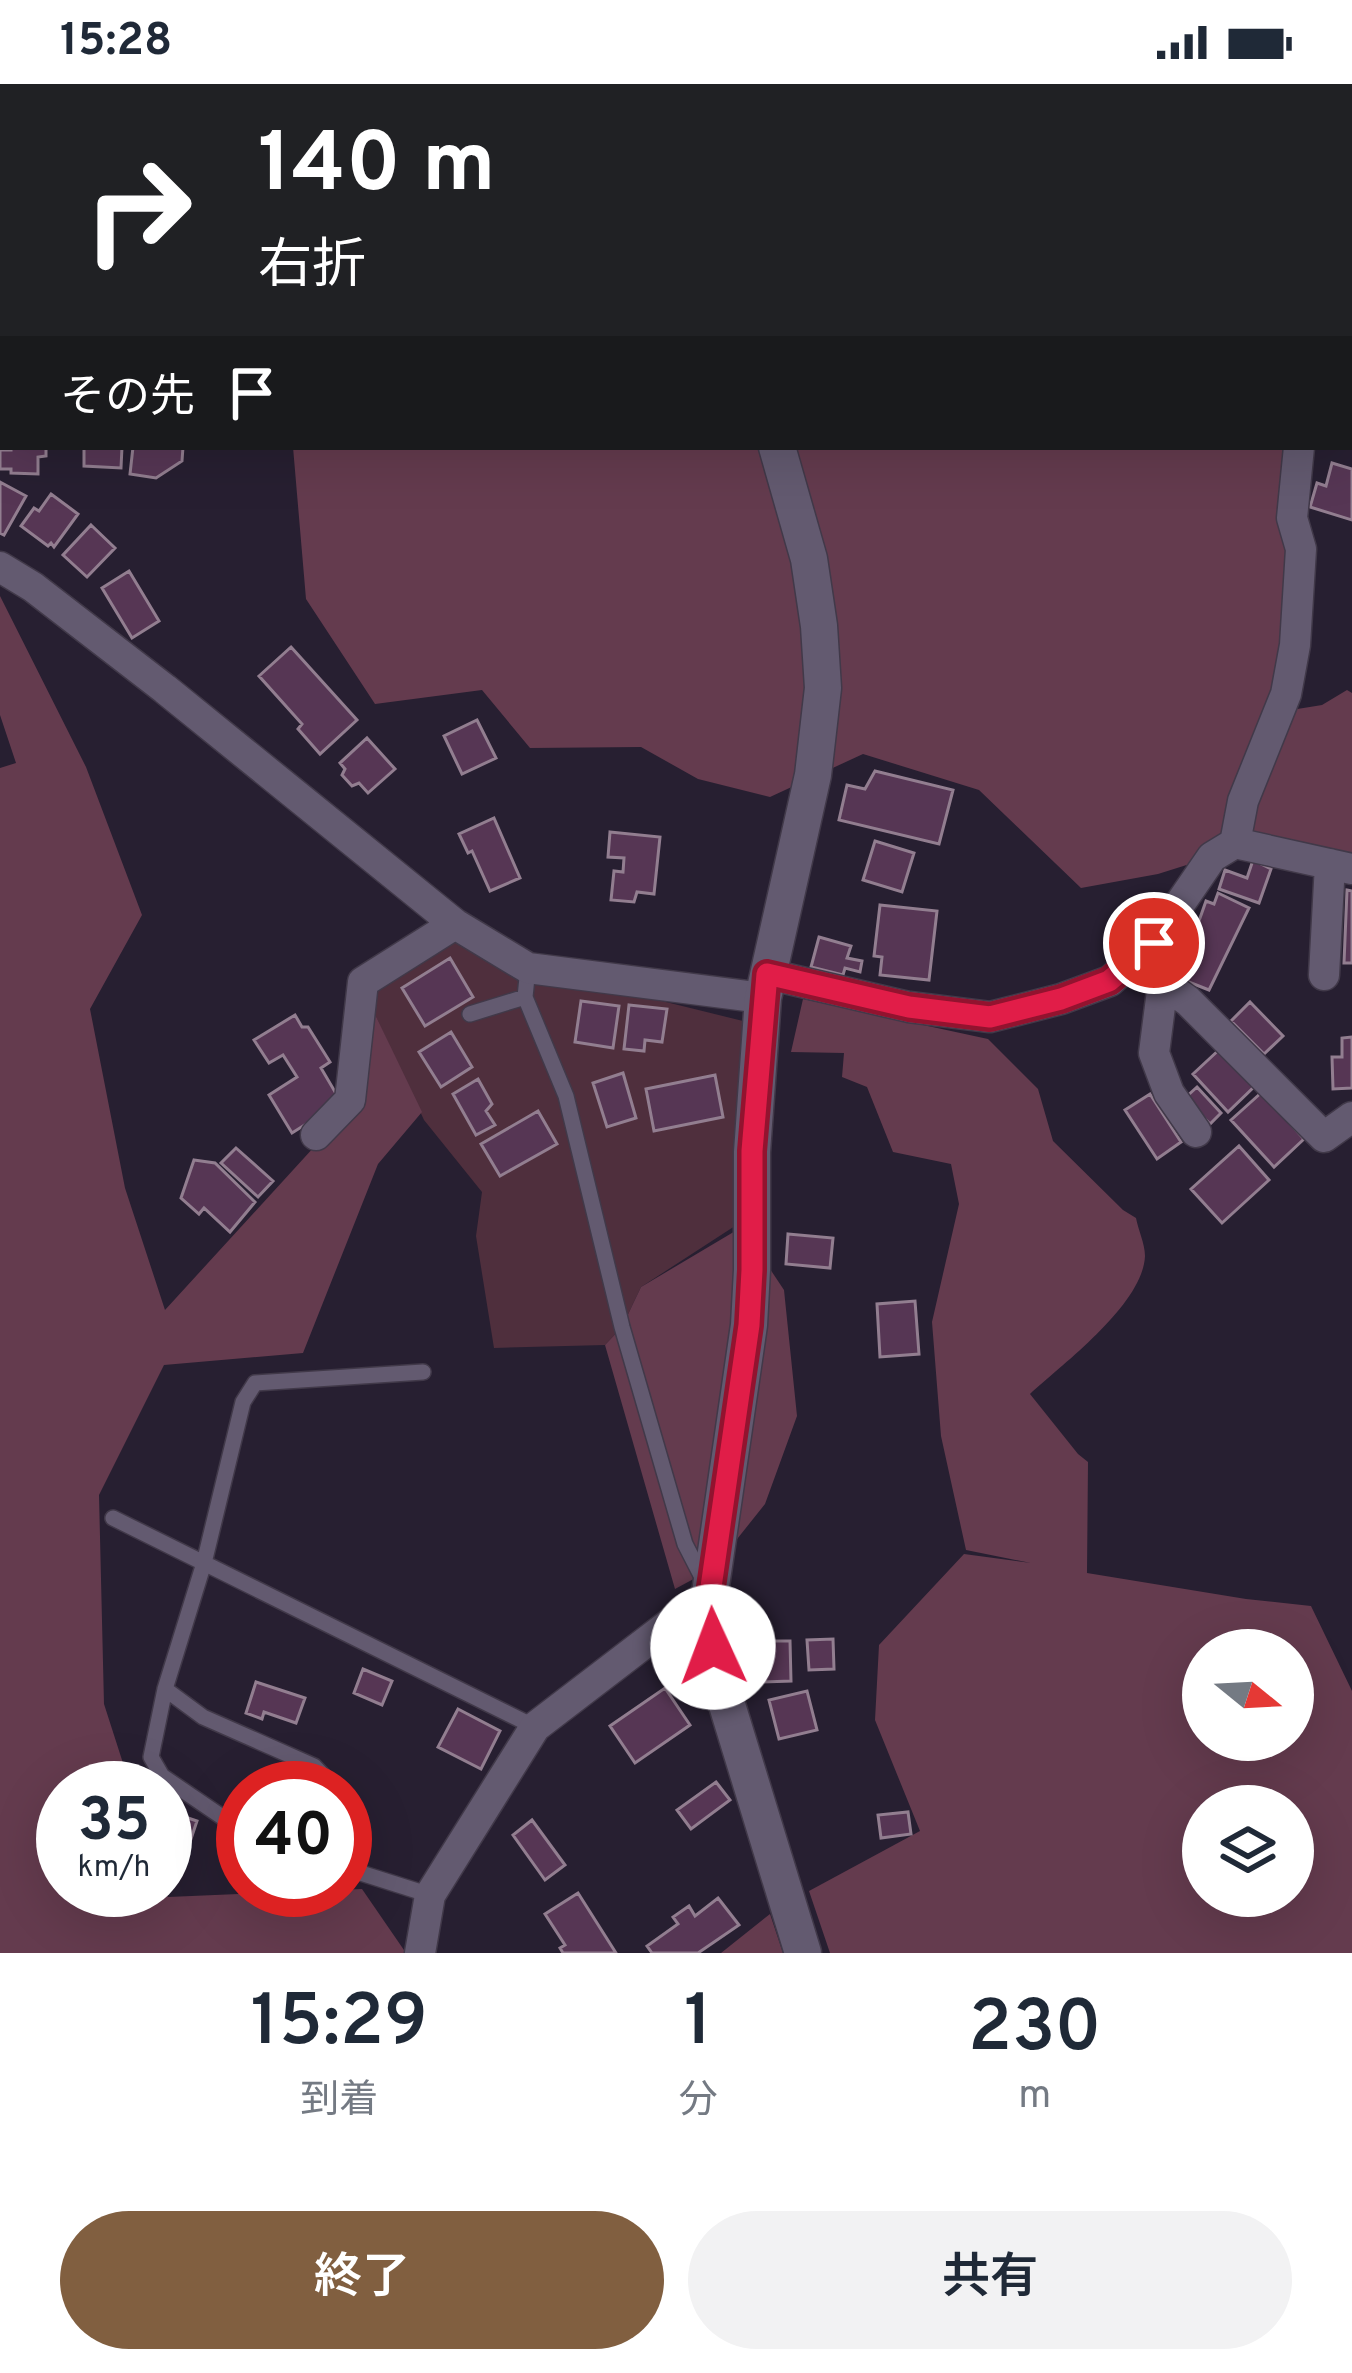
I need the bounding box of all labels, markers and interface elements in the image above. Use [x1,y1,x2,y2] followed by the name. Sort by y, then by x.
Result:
[60,14,172,71] text: 15:28
[258,115,495,221] text: 140 m
[60,132,216,288] icon: right
[258,234,366,303] text: 右折
[219,360,285,426] icon: arrive
[60,371,195,428] text: その先
[1103,892,1205,994] pin
[1121,910,1187,976] icon: arrive
[650,1584,776,1710] position arrow
[1182,1629,1314,1761] north arrow
[1182,1629,1314,1917] map controls
[216,1761,372,1917] speed limit sign: 40
[1182,1785,1314,1917] button: layers
[78,1786,150,1862] text: 35
[78,1850,150,1887] text: km/h
[251,1979,428,2071] text: 15:29
[684,1979,712,2071] text: 1
[968,1985,1101,2077] text: 230
[1018,2073,1051,2122] text: m
[300,2078,378,2127] text: 到着
[678,2078,718,2127] text: 分
[60,2211,664,2349] button: 終了
[688,2211,1292,2349] button: 共有

